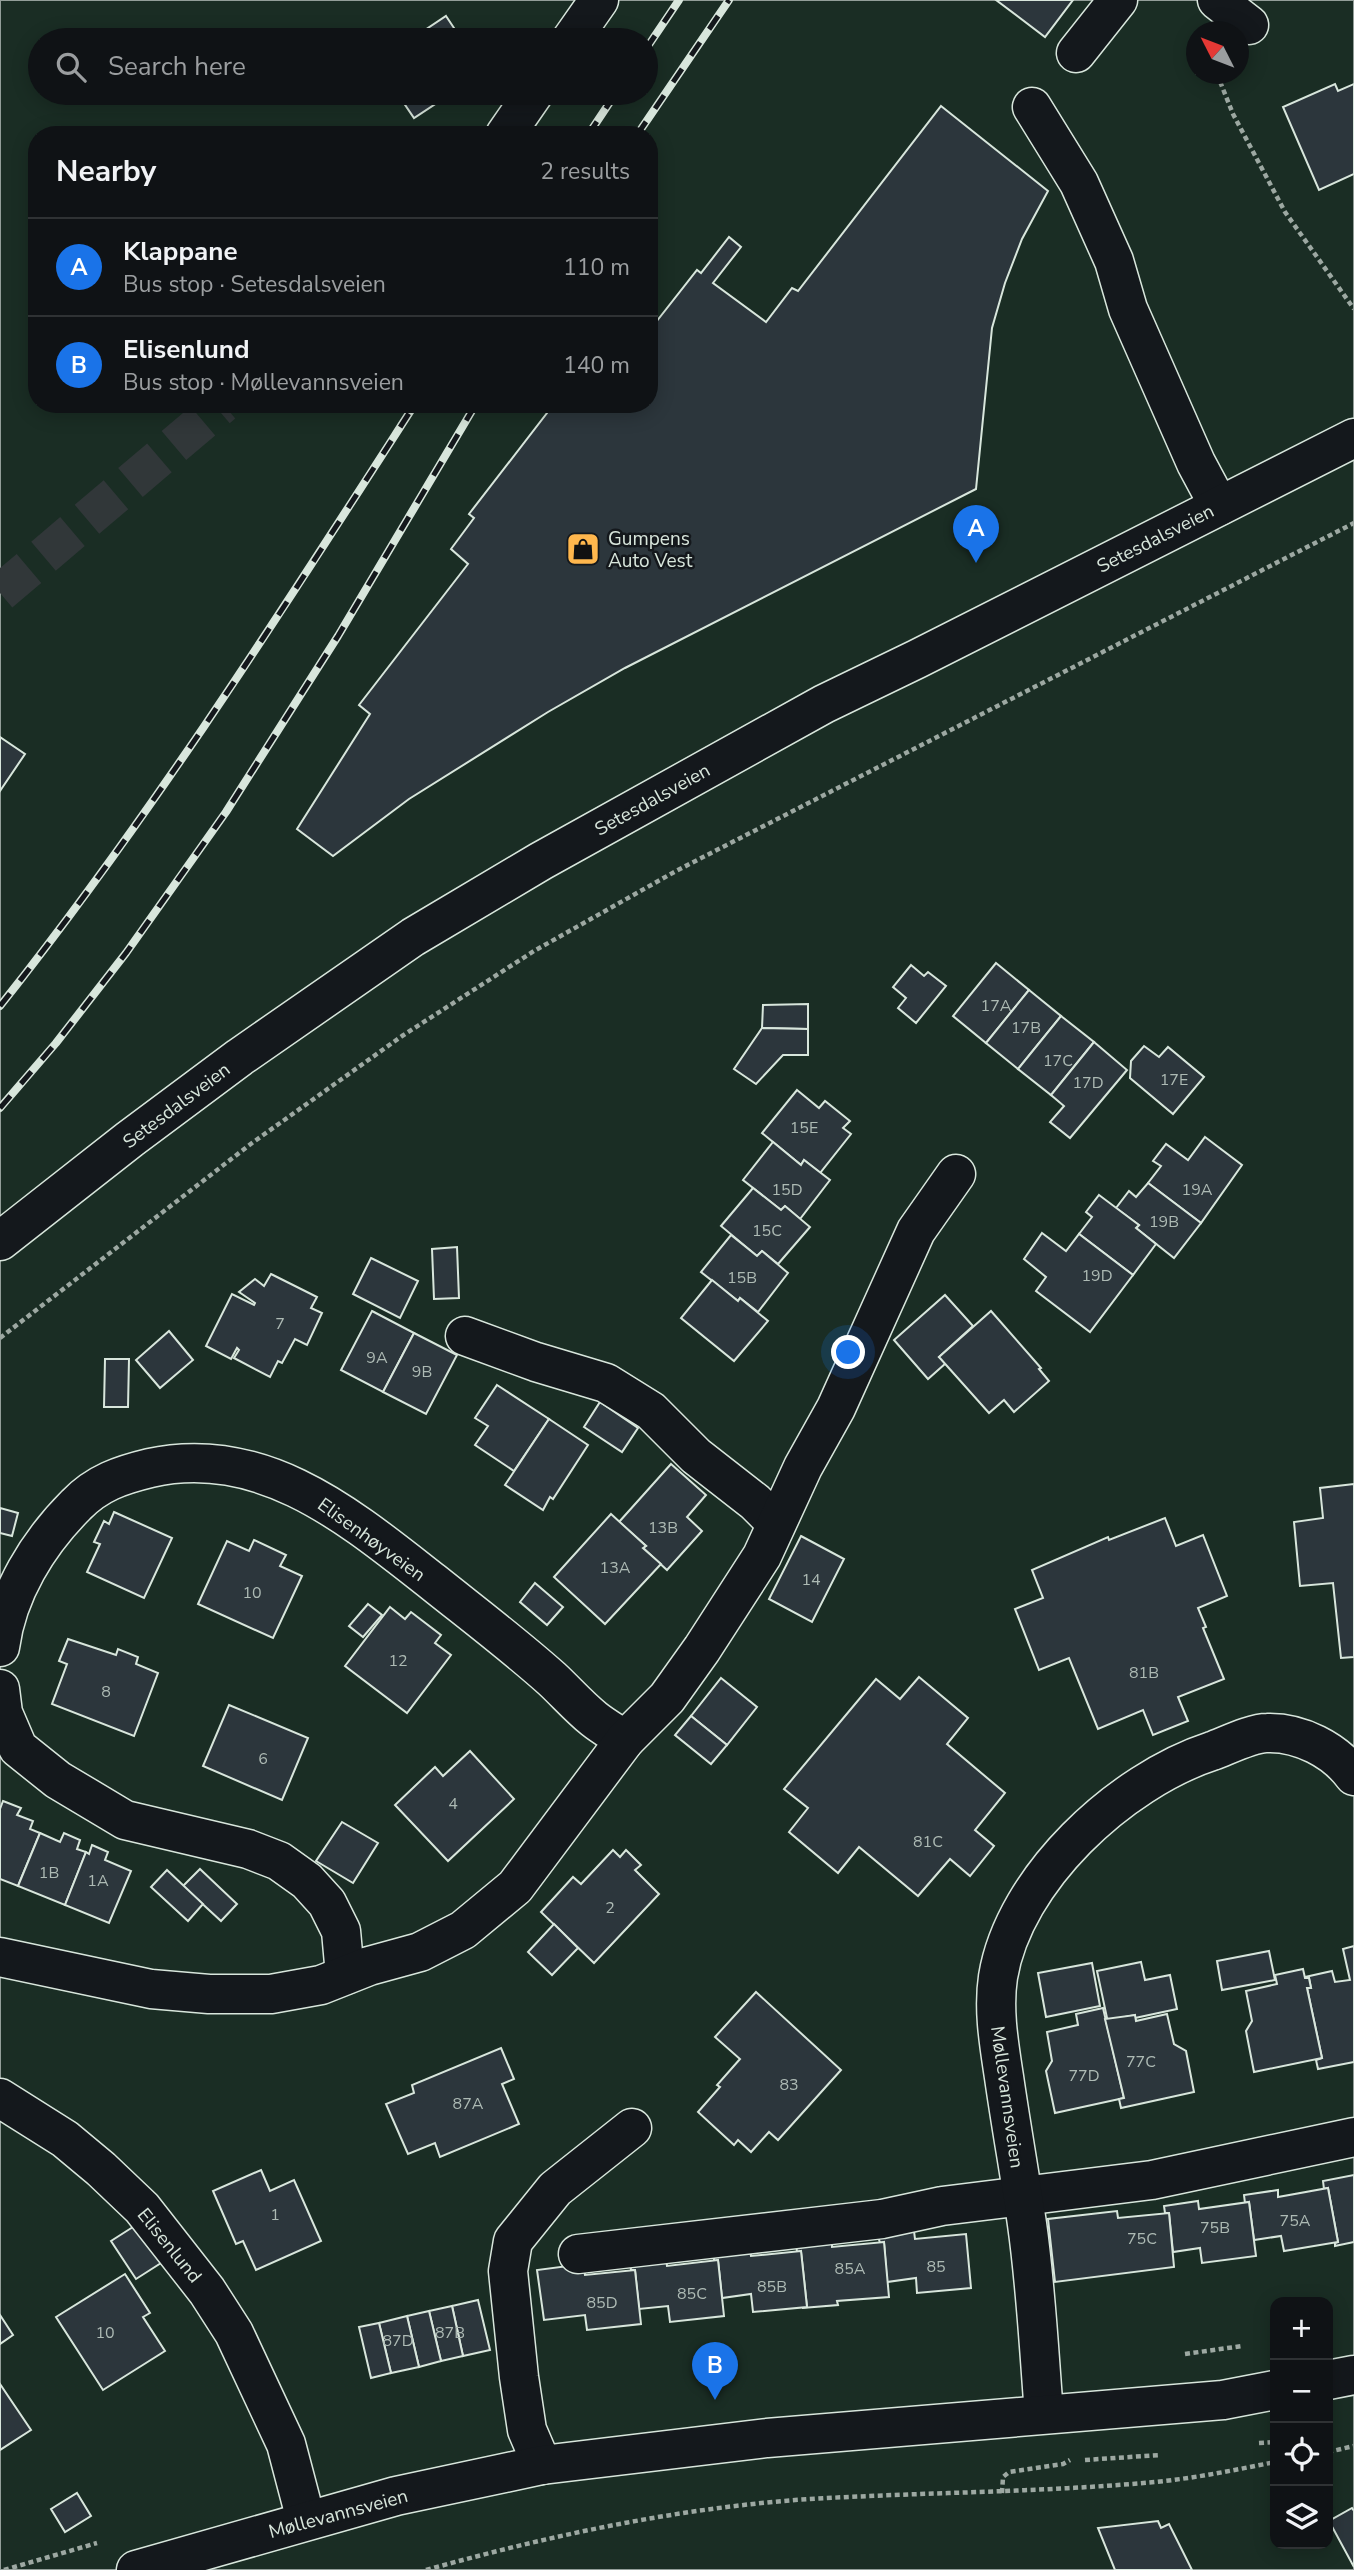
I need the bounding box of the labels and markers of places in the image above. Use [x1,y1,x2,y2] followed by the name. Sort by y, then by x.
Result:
[953,505,999,563] pin: A
[608,526,693,574] place label: Gumpens Auto Vest
[564,530,602,568] shop icon: Gumpens Auto Vest
[692,2342,738,2400] pin: B

